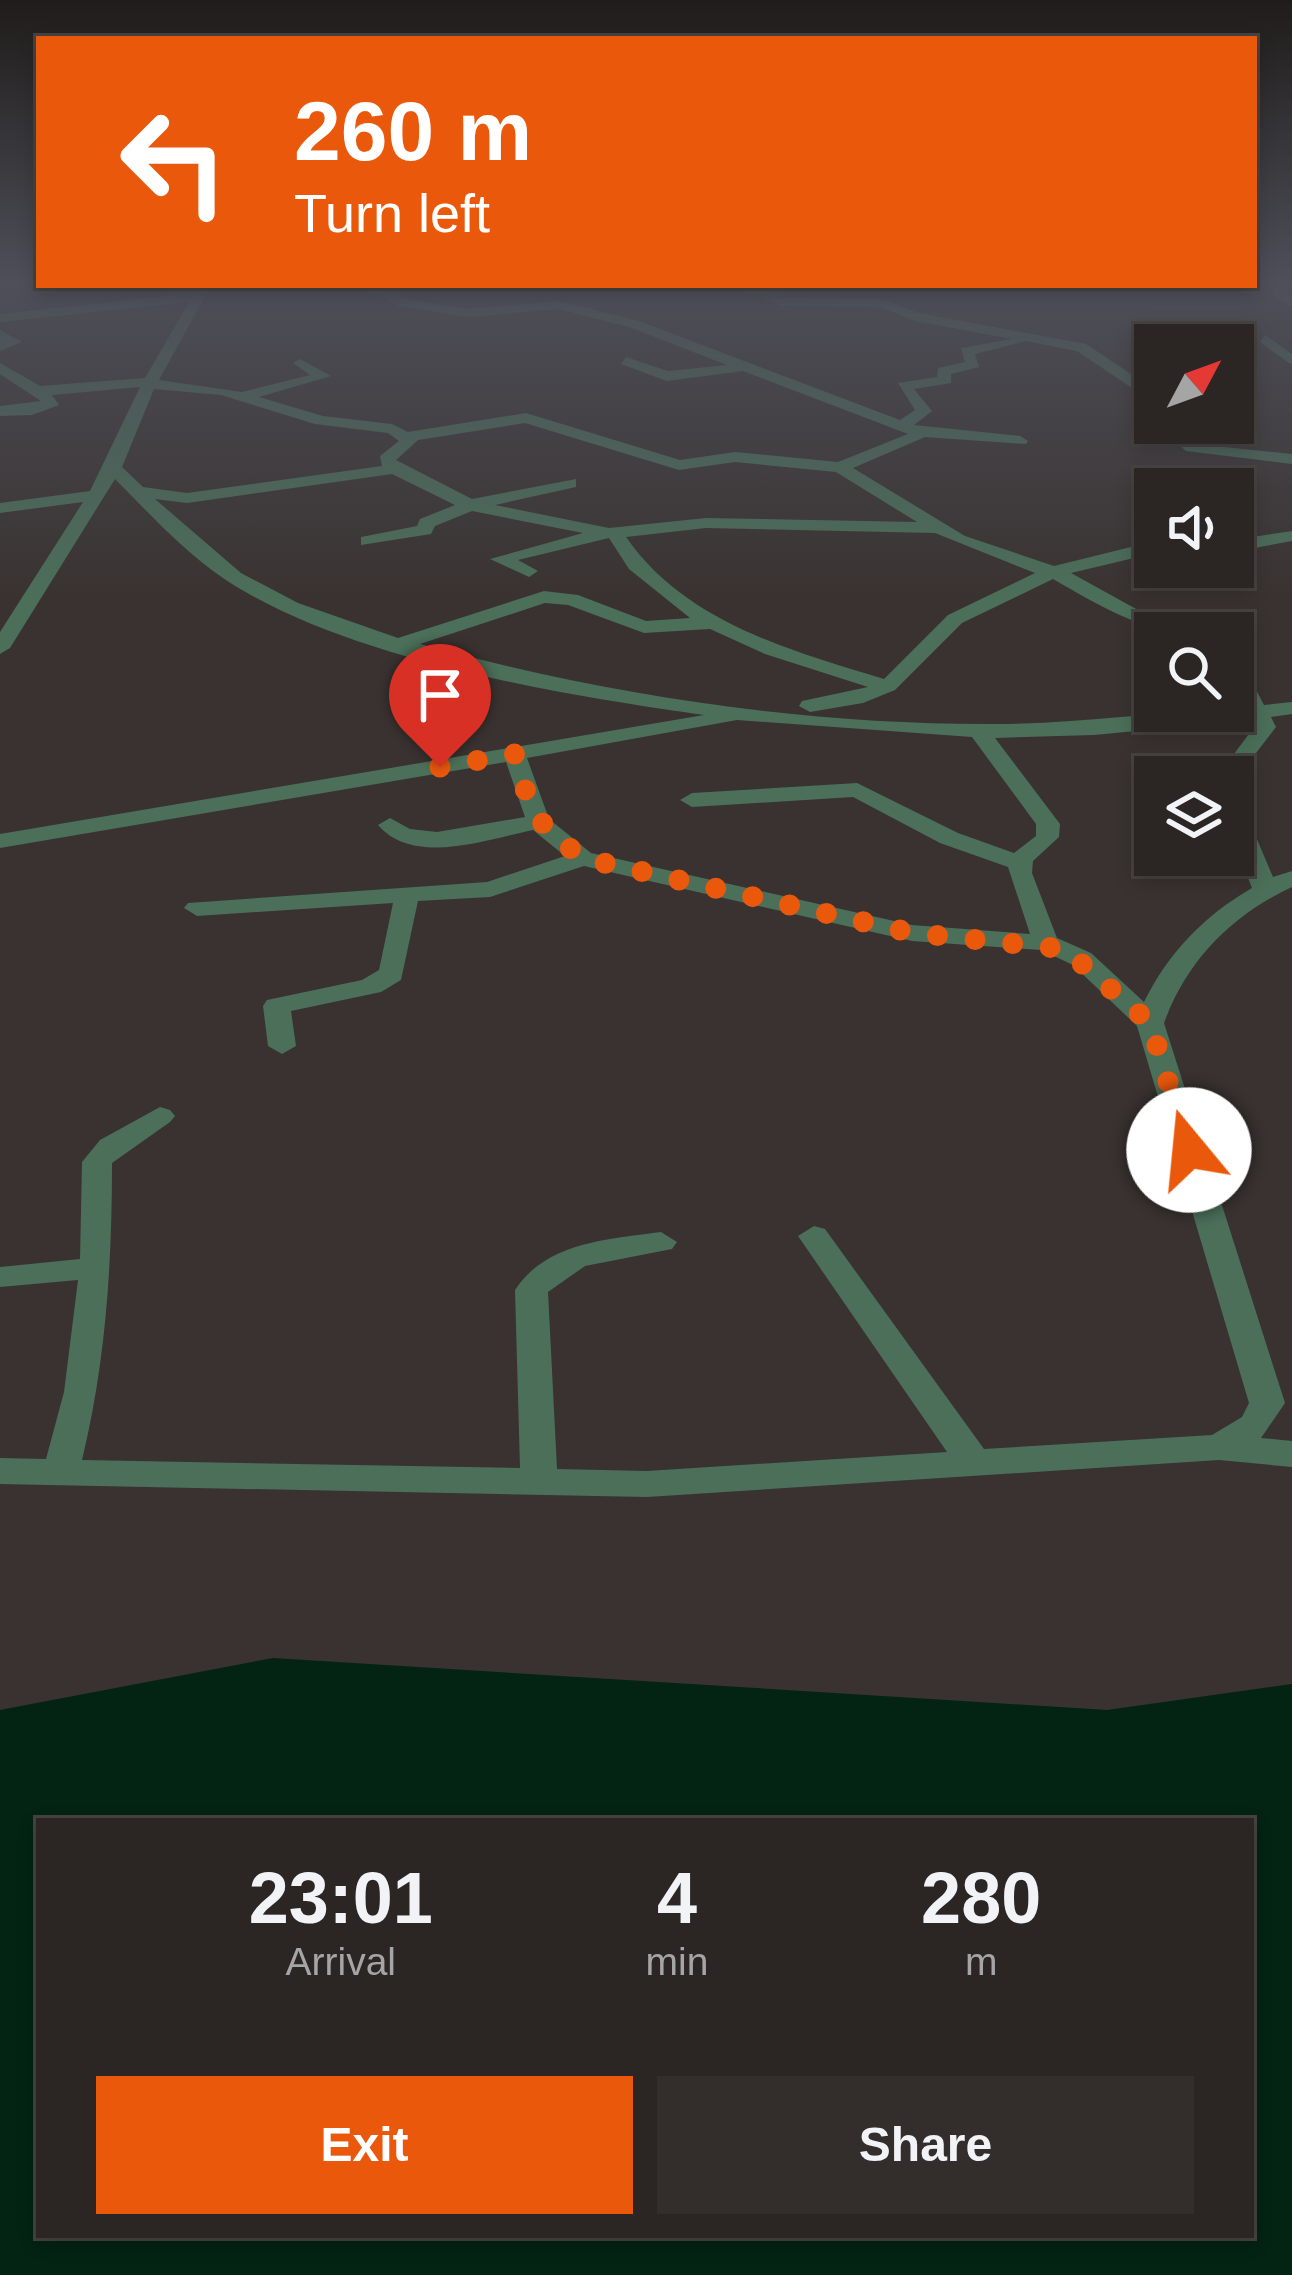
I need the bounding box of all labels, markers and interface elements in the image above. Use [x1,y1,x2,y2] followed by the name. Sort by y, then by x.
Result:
[96,84,252,240] icon: left
[294,84,532,178] text: 260 m
[294,183,490,243] text: Turn left
[1134,324,1254,444] north arrow
[1134,324,1254,876] map controls
[1134,468,1254,588] button: sound
[1134,612,1254,732] button: search
[389,644,491,767] pin
[407,662,473,728] icon: arrive
[1134,756,1254,876] button: layers
[1126,1087,1252,1213] position arrow
[249,1858,433,1938] text: 23:01
[657,1858,697,1938] text: 4
[921,1858,1041,1938] text: 280
[286,1940,396,1983] text: Arrival
[646,1940,708,1983] text: min
[965,1940,997,1983] text: m
[96,2076,633,2214] button: Exit
[657,2076,1194,2214] button: Share

